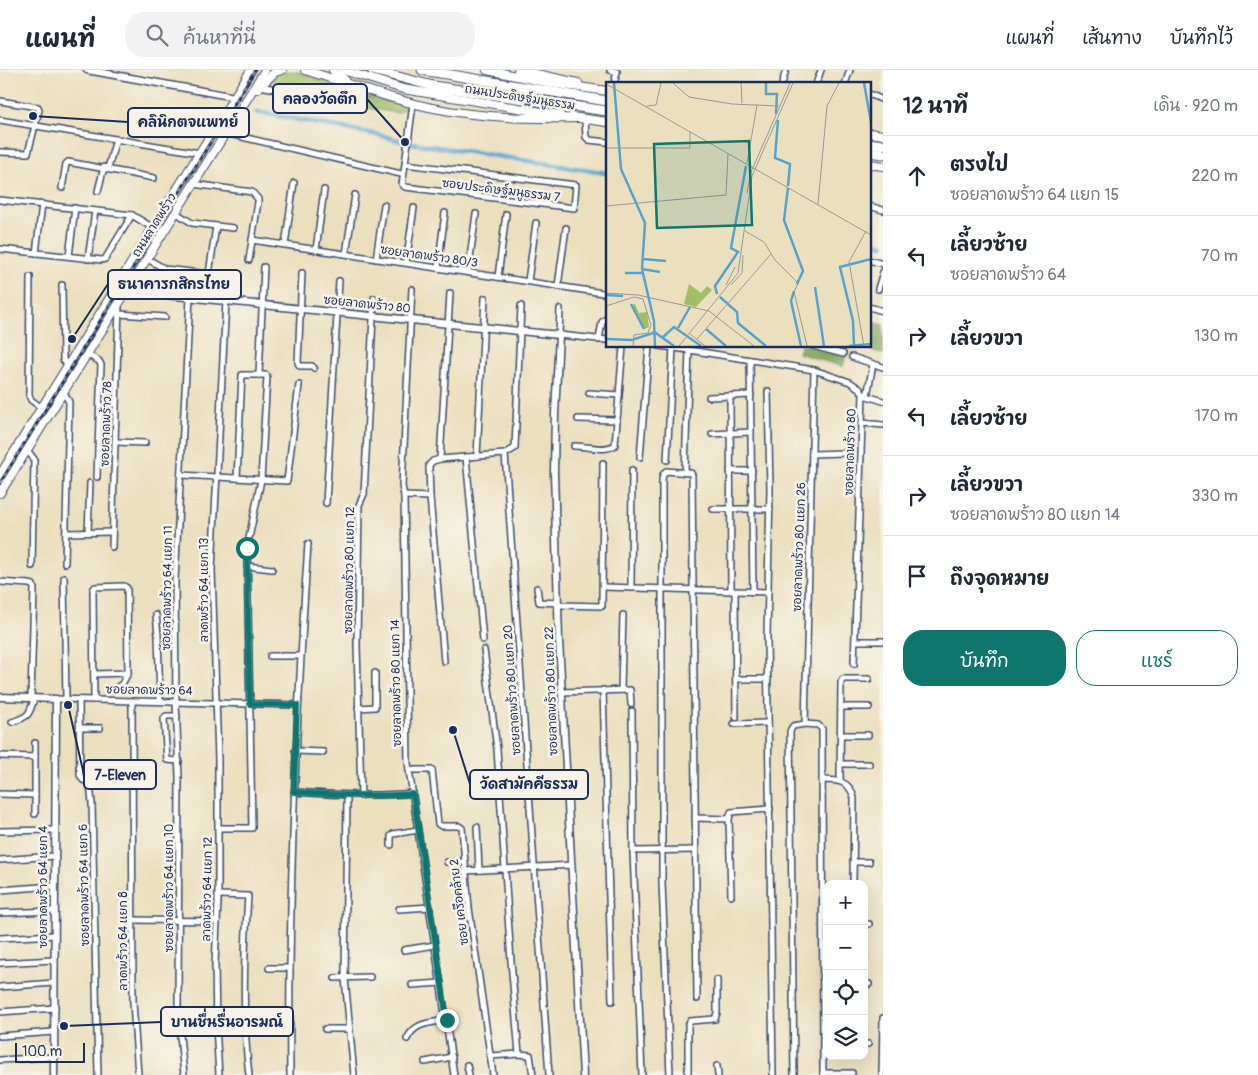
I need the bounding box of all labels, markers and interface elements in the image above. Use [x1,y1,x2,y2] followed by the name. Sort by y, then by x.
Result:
[125,12,475,57] search box
[143,21,171,49] icon: search
[25,25,95,54] text: แผนที่
[183,26,256,50] text: ค้นหาที่นี่
[1006,27,1054,50] text: แผนที่
[1082,27,1142,50] text: เส้นทาง
[1170,27,1233,50] text: บันทึกไว้
[464,80,576,115] street label: ถนนประดิษฐ์มนูธรรม
[606,82,870,348] inset map
[273,84,367,113] callout: คลองวัดตึก
[283,90,357,108] text: คลองวัดตึก
[903,93,968,120] text: 12 นาที
[1153,96,1238,116] text: เดิน · 920 m
[128,108,249,137] callout: คลินิกตจแพทย์
[138,112,238,131] text: คลินิกตจแพทย์
[950,153,1008,177] text: ตรงไป
[903,162,931,190] icon: ahead
[1192,166,1238,186] text: 220 m
[441,175,562,206] street label: ซอยประดิษฐ์มนูธรรม 7
[950,185,1119,205] text: ซอยลาดพร้าว 64 แยก 15
[129,191,180,260] street label: ถนนลาดพร้าว
[950,233,1027,257] text: เลี้ยวซ้าย
[379,242,479,271] street label: ซอยลาดพร้าว 80/3
[903,242,931,270] icon: left
[1201,246,1238,266] text: 70 m
[950,265,1066,285] text: ซอยลาดพร้าว 64
[108,270,241,299] callout: ธนาคารกสิกรไทย
[118,274,230,293] text: ธนาคารกสิกรไทย
[323,292,411,317] street label: ซอยลาดพร้าว 80
[903,322,931,350] icon: right
[1194,326,1238,346] text: 130 m
[950,327,1023,351] text: เลี้ยวขวา
[98,381,115,467] street label: ซอยลาดพร้าว 78
[903,402,931,430] icon: left
[1195,406,1238,426] text: 170 m
[950,407,1027,431] text: เลี้ยวซ้าย
[841,408,860,496] street label: ซอยลาดพร้าว 80
[950,473,1023,497] text: เลี้ยวขวา
[790,482,809,612] street label: ซอยลาดพร้าว 80 แยก 26
[903,482,931,510] icon: right
[1192,486,1238,506] text: 330 m
[950,505,1120,525] text: ซอยลาดพร้าว 80 แยก 14
[341,506,358,634] street label: ซอยลาดพร้าว 80 แยก 12
[159,525,176,651] street label: ซอยลาดพร้าว 64 แยก 11
[197,537,212,642] street label: ลาดพร้าว 64 แยก 13
[236,537,259,560] route start
[903,562,931,590] icon: arrive
[950,567,1049,591] text: ถึงจุดหมาย
[388,619,405,747] street label: ซอยลาดพร้าว 80 แยก 14
[500,624,525,756] street label: ซอยลาดพร้าว 80 แยก 20
[542,626,561,756] street label: ซอยลาดพร้าว 80 แยก 22
[903,630,1066,686] button: บันทึก
[1076,630,1238,686] button: แชร์
[105,682,193,699] street label: ซอยลาดพร้าว 64
[84,760,156,789] callout: 7-Eleven
[94,767,146,784] text: 7-Eleven
[470,770,588,799] callout: วัดสามัคคีธรรม
[480,774,578,793] text: วัดสามัคคีธรรม
[76,824,93,946] street label: ซอยลาดพร้าว 64 แยก 6
[162,824,177,952] street label: ซอยลาดพร้าว 64 แยก 10
[36,826,51,948] street label: ซอยลาดพร้าว 64 แยก 4
[199,836,216,941] street label: ลาดพร้าว 64 แยก 12
[446,857,472,946] street label: ซอย เครือคล้าย 2
[823,880,868,1060] map controls
[823,880,868,925] button: +
[116,891,131,991] street label: ลาดพร้าว 64 แยก 8
[823,925,868,970] button: −
[823,970,868,1015] button: locate
[161,1007,293,1036] callout: บานชื่นรื่นอารมณ์
[171,1008,283,1031] text: บานชื่นรื่นอารมณ์
[436,1009,459,1032] route end
[823,1015,868,1060] button: layers
[15,1040,85,1063] scale bar
[22,1043,62,1060] text: 100 m

